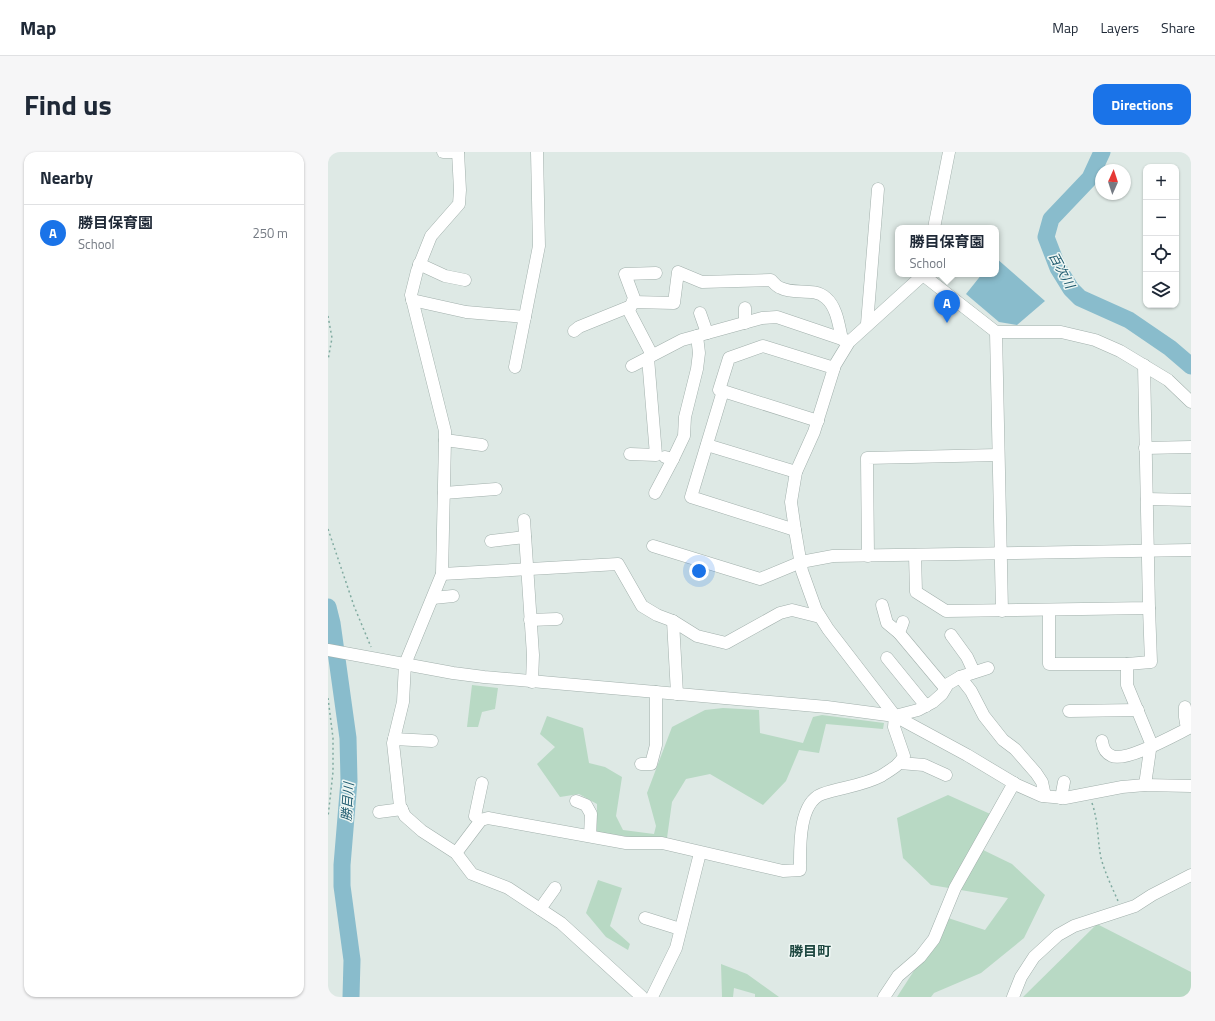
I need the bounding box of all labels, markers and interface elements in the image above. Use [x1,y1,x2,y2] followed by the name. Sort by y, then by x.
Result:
[20,13,56,42] text: Map
[1052,17,1078,38] text: Map
[1100,17,1139,38] text: Layers
[1161,17,1195,38] text: Share
[24,83,112,126] text: Find us
[1093,84,1191,125] button: Directions
[1095,164,1131,200] north arrow
[1143,164,1179,308] map controls
[1143,164,1179,200] button: +
[40,165,93,191] text: Nearby
[1143,200,1179,236] button: −
[78,211,153,234] text: 勝目保育園
[49,223,57,243] text: A
[252,223,288,243] text: 250 m
[895,225,999,277] popup
[909,230,985,253] text: 勝目保育園
[78,234,114,254] text: School
[1143,236,1179,272] button: locate
[1044,248,1081,294] water label: 百次川
[909,253,946,273] text: School
[1143,272,1179,308] button: layers
[934,290,960,323] pin: A
[689,561,709,581] your location
[336,780,358,822] water label: 勝目川
[789,940,831,961] district label: 勝目町

